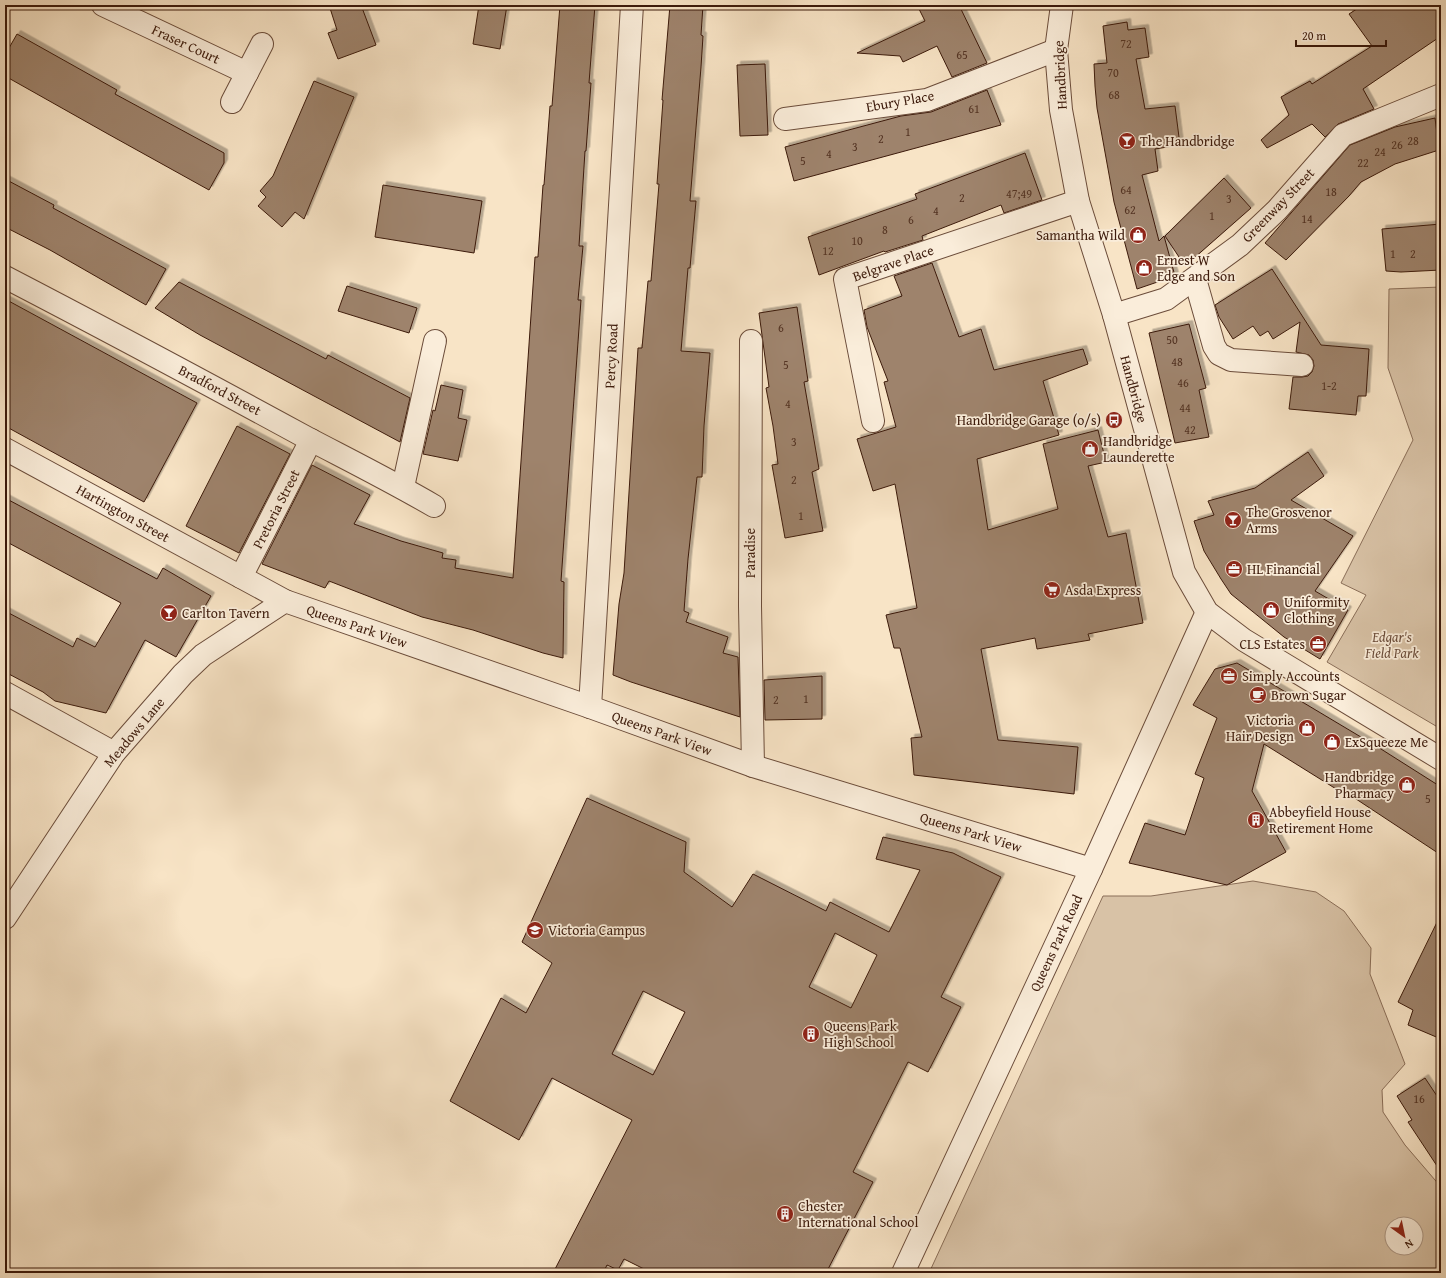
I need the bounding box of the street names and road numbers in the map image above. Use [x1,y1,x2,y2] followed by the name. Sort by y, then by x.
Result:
[149,19,223,69] street label: Fraser Court
[1048,40,1072,110] street label: Handbridge
[864,85,936,117] street label: Ebury Place
[1237,163,1319,247] street label: Greenway Street
[850,240,937,286] street label: Belgrave Place
[599,322,623,389] street label: Percy Road
[1115,353,1153,425] street label: Handbridge
[175,360,265,420] street label: Bradford Street
[247,466,305,552] street label: Pretoria Street
[73,479,173,547] street label: Hartington Street
[740,528,760,578] street label: Paradise
[304,599,410,653] street label: Queens Park View
[99,692,169,771] street label: Meadows Lane
[609,706,715,760] street label: Queens Park View
[918,807,1024,857] street label: Queens Park View
[1025,891,1087,995] street label: Queens Park Road

